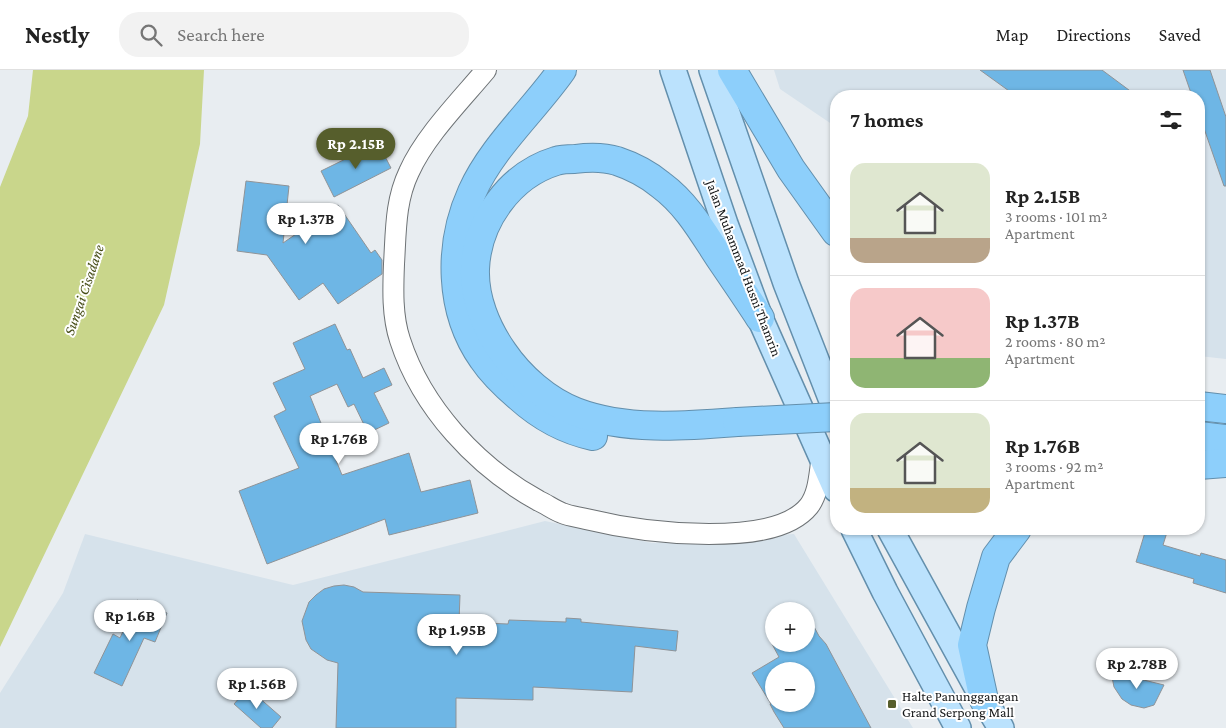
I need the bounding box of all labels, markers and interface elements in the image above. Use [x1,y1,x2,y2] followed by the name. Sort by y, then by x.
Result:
[119,12,469,57] search box
[25,21,89,48] text: Nestly
[137,21,165,49] icon: search
[177,24,265,45] text: Search here
[996,25,1028,45] text: Map
[1056,25,1131,45] text: Directions
[1159,25,1201,45] text: Saved
[1157,106,1185,134] icon: filters
[850,108,923,132] text: 7 homes
[304,128,408,170] pin: Rp 2.15B
[327,135,385,152] text: Rp 2.15B
[702,176,785,359] street label: Jalan Muhammad Husni Thamrin
[890,183,950,243] icon: home
[1005,184,1080,208] text: Rp 2.15B
[254,202,358,245] pin: Rp 1.37B
[1005,208,1108,225] text: 3 rooms · 101 m²
[278,210,334,227] text: Rp 1.37B
[1005,225,1075,242] text: Apartment
[61,242,108,338] water label: Sungai Cisadane
[890,308,950,368] icon: home
[1005,309,1080,333] text: Rp 1.37B
[1005,333,1106,350] text: 2 rooms · 80 m²
[1005,350,1075,367] text: Apartment
[287,422,391,465] pin: Rp 1.76B
[310,430,368,447] text: Rp 1.76B
[890,433,950,493] icon: home
[1005,434,1080,458] text: Rp 1.76B
[1005,458,1103,475] text: 3 rooms · 92 m²
[1005,475,1075,492] text: Apartment
[84,600,176,642] pin: Rp 1.6B
[765,602,815,712] map controls
[765,602,815,652] button: +
[105,607,155,624] text: Rp 1.6B
[405,614,509,656] pin: Rp 1.95B
[428,621,486,638] text: Rp 1.95B
[1085,648,1189,690] pin: Rp 2.78B
[1107,655,1167,672] text: Rp 2.78B
[765,662,815,712] button: −
[205,668,309,710] pin: Rp 1.56B
[228,675,286,692] text: Rp 1.56B
[902,688,1019,720] place label: Halte Panunggangan Grand Serpong Mall
[886,698,898,710] marker: Halte Panunggangan Grand Serpong Mall

